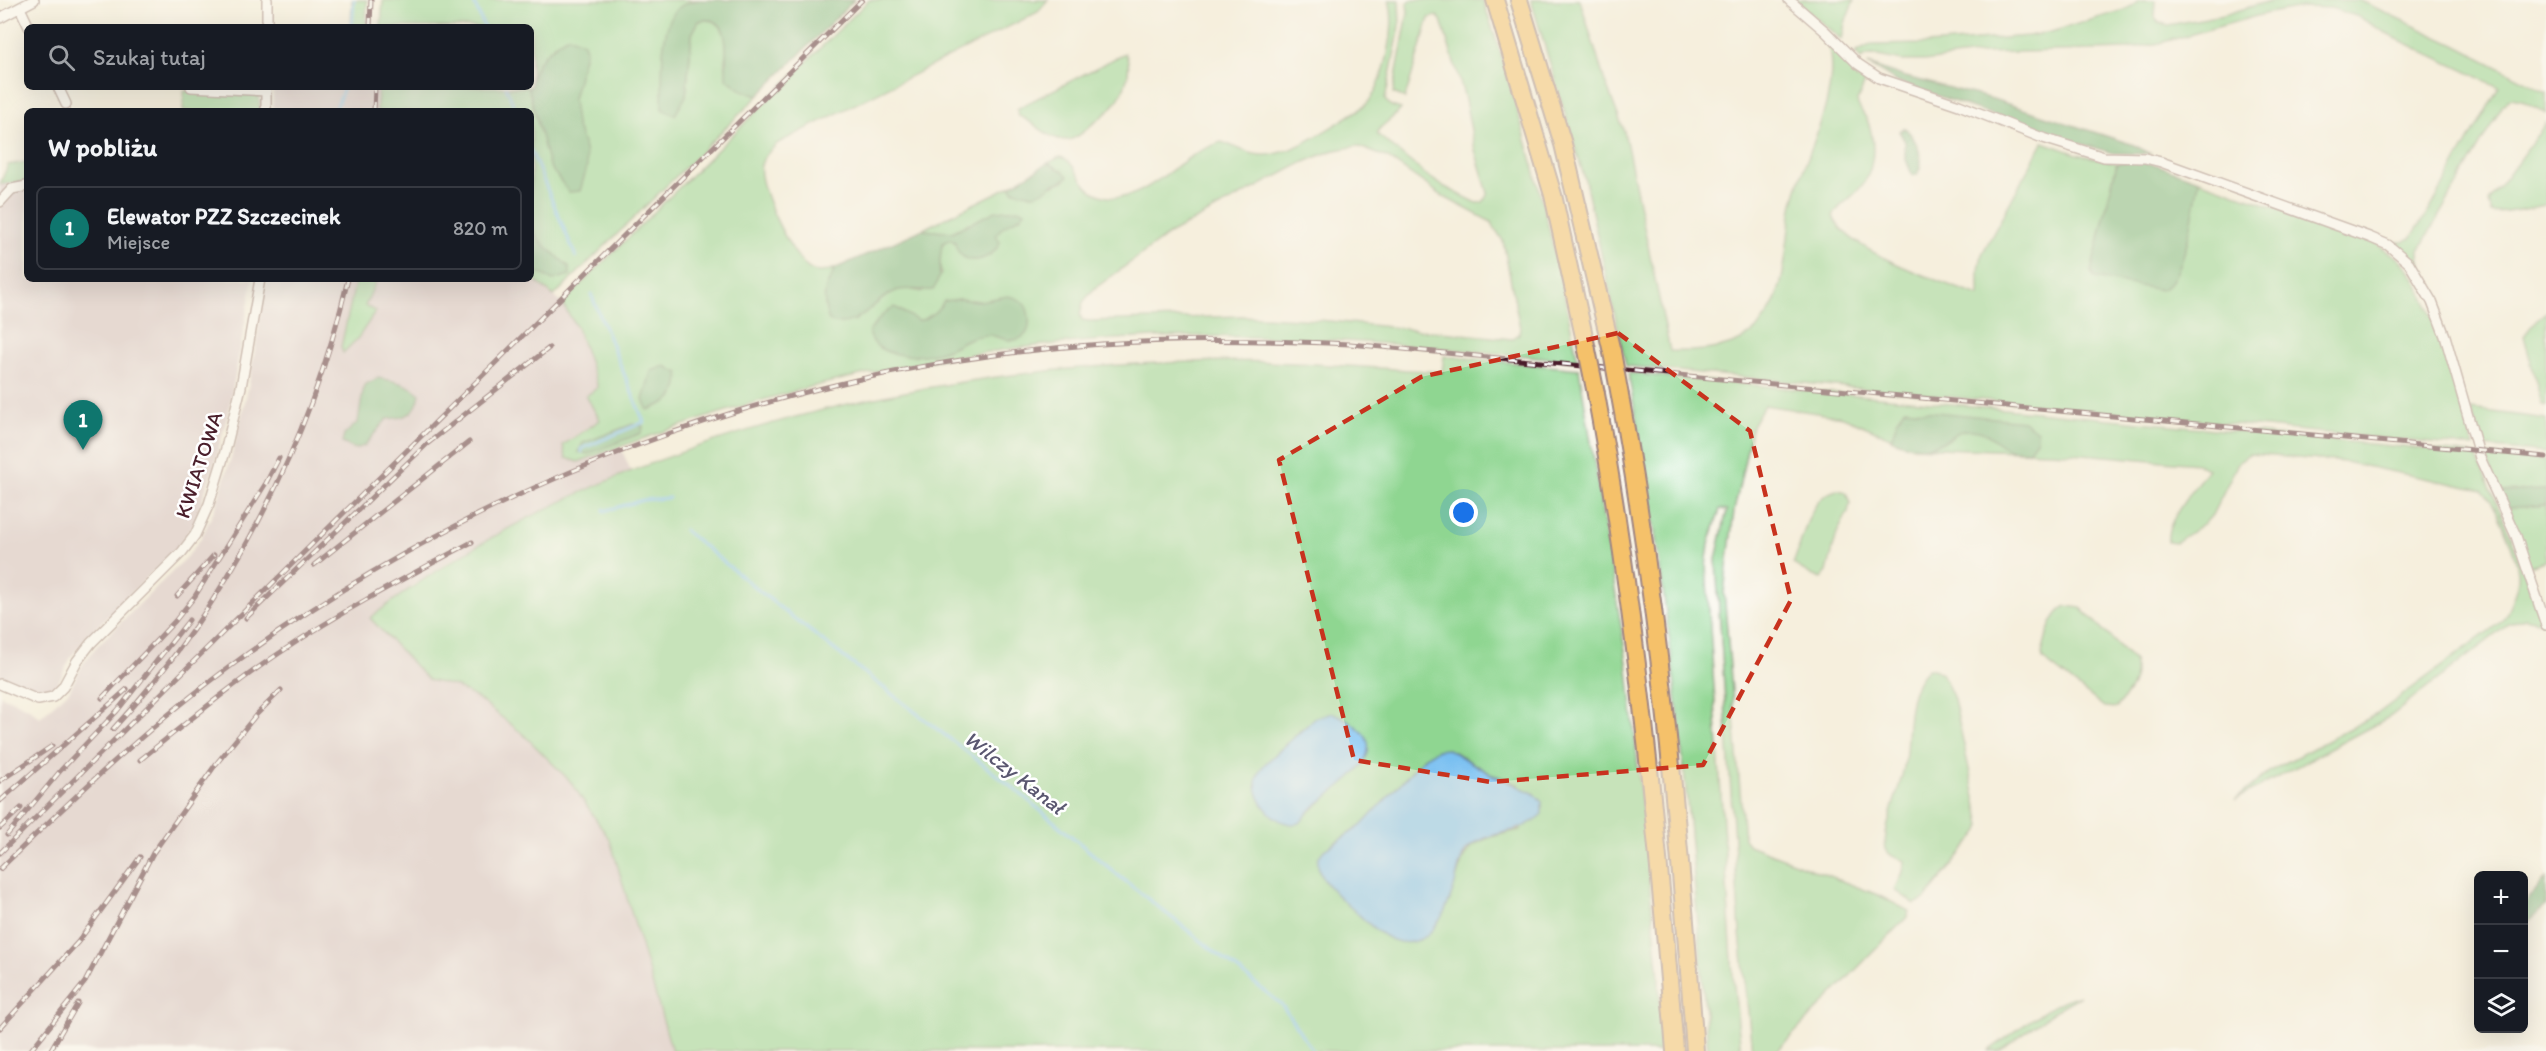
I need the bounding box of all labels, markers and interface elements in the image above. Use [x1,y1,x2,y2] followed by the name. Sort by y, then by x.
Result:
[24,24,534,90] search box
[45,41,78,74] icon: search
[93,44,206,71] text: Szukaj tutaj
[48,131,157,163] text: W pobliżu
[107,203,340,230] text: Elewator PZZ Szczecinek
[65,216,74,240] text: 1
[453,216,508,240] text: 820 m
[107,230,170,254] text: Miejsce
[64,400,103,450] pin: 1
[170,408,228,521] street label: KWIATOWA
[1449,498,1478,527] your location
[959,725,1072,821] water label: Wilczy Kanał
[2474,871,2528,1033] map controls
[2474,871,2528,925] button: +
[2474,925,2528,979] button: −
[2474,979,2528,1033] button: layers

